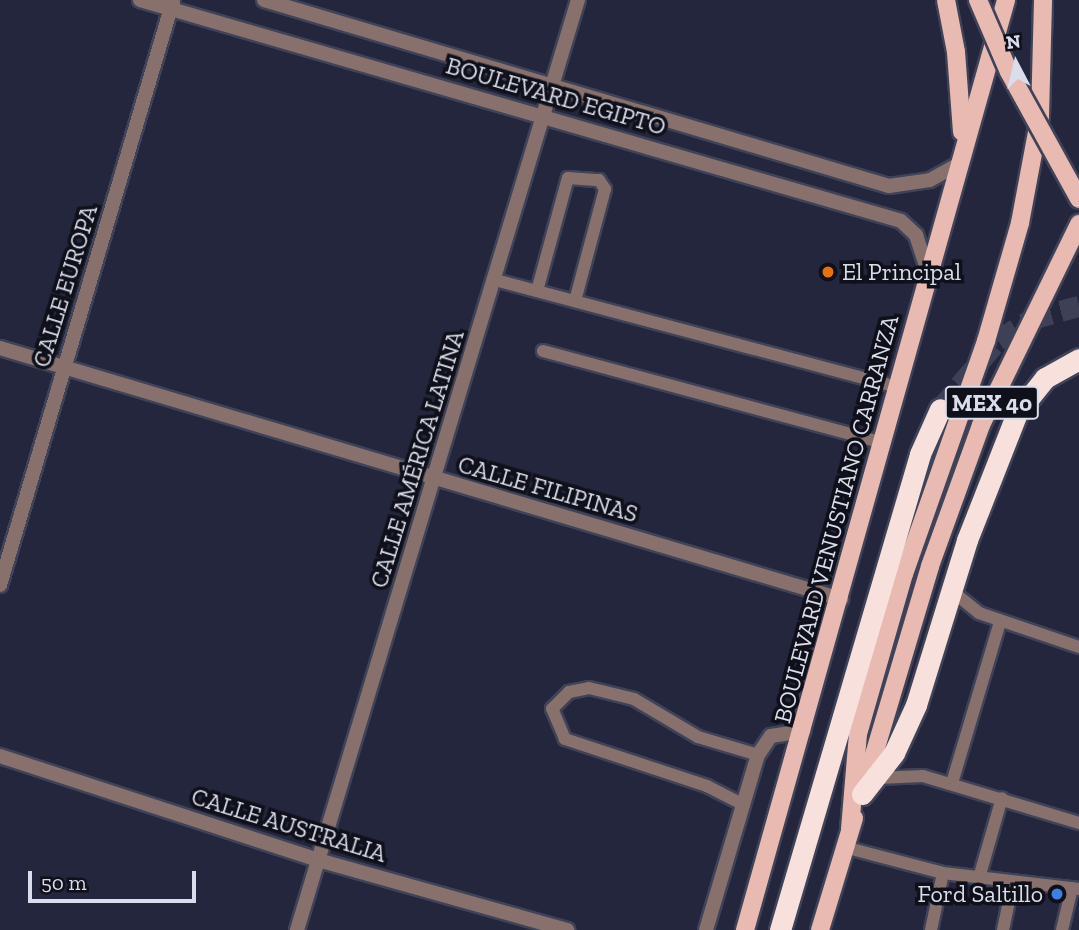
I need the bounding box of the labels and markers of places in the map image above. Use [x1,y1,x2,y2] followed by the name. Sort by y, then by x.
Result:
[842,258,961,286] place label: El Principal
[820,264,836,280] marker: El Principal
[918,880,1043,908] place label: Ford Saltillo
[1049,886,1065,902] marker: Ford Saltillo

